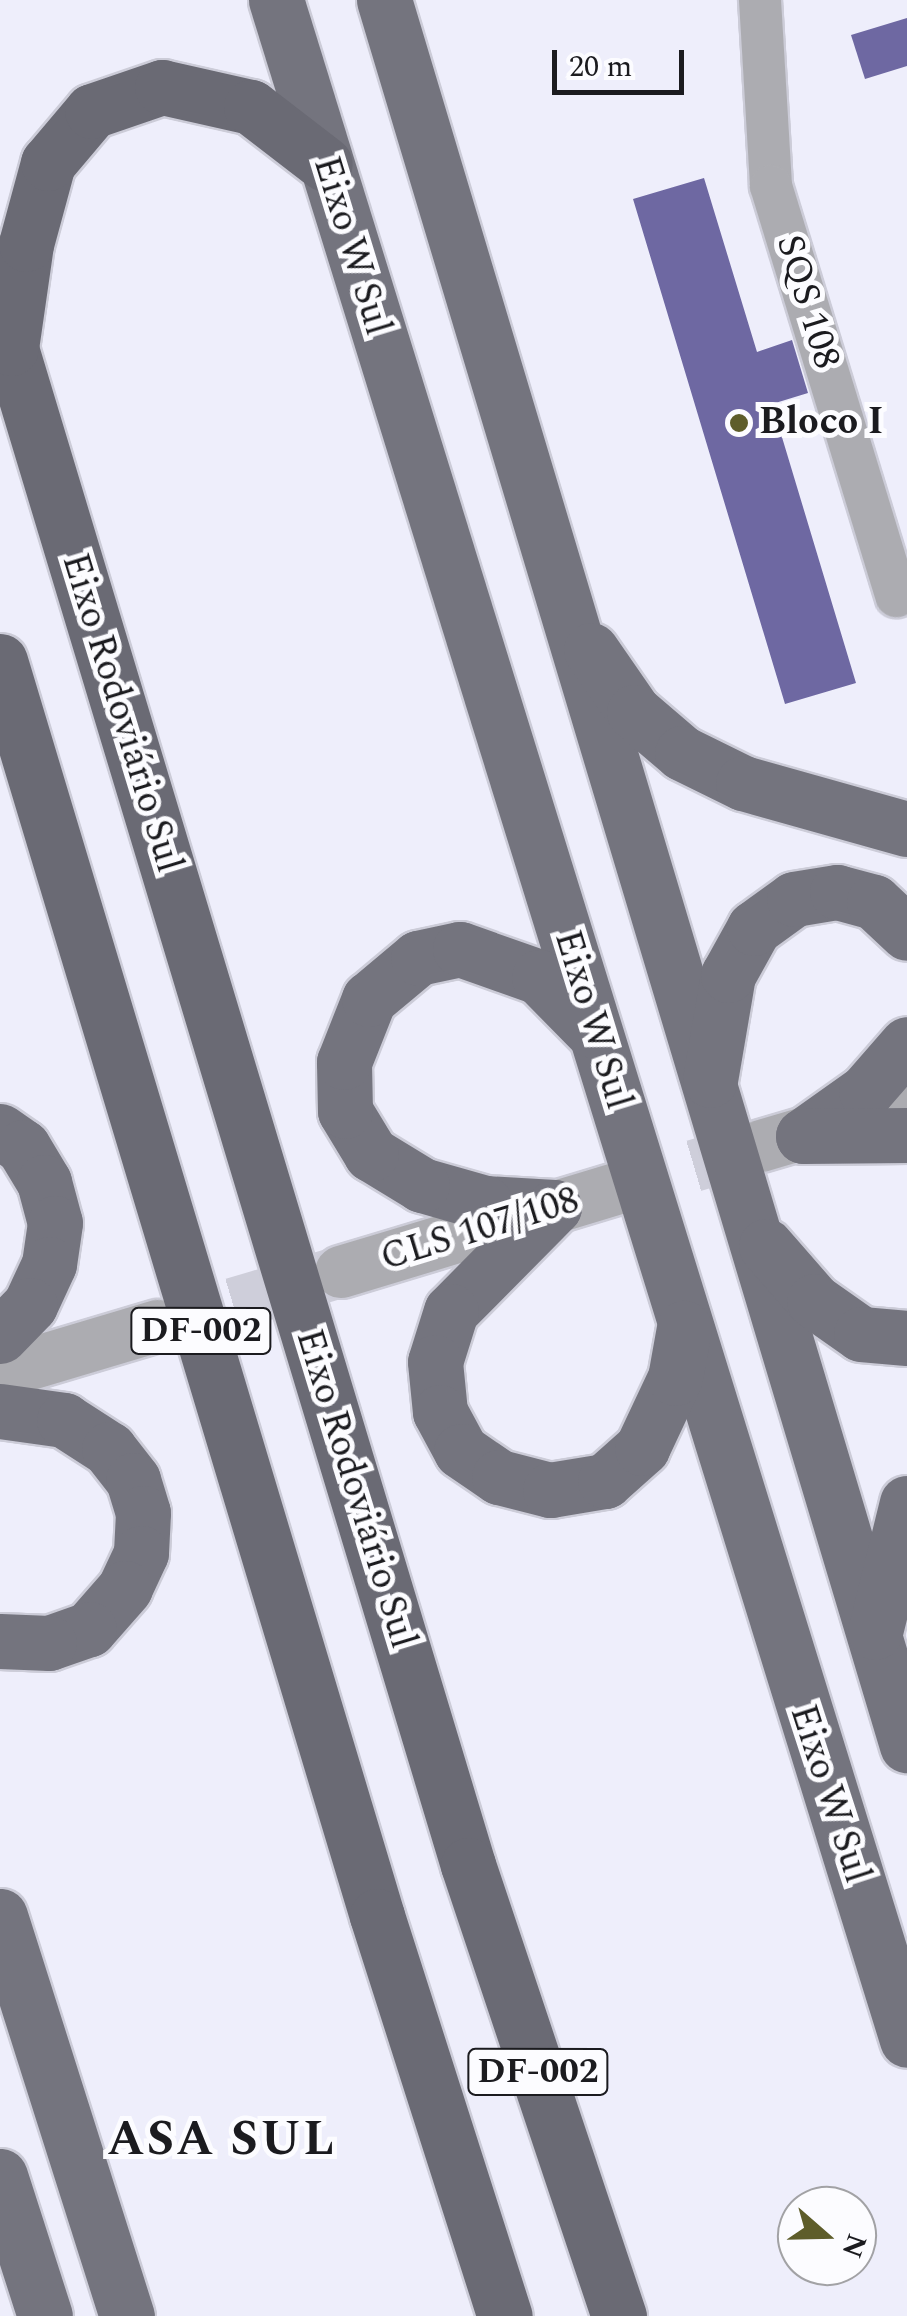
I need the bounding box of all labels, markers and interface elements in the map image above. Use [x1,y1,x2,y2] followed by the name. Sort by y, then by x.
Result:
[557,30,690,92] scale bar
[569,44,632,90] text: 20 m
[302,151,400,341] street label: Eixo W Sul
[765,230,849,374] street label: SQS 108
[759,400,884,446] place label: Bloco I
[728,412,750,434] marker: Bloco I
[51,548,191,878] street label: Eixo Rodoviário Sul
[543,925,641,1115] street label: Eixo W Sul
[375,1178,585,1282] street label: CLS 107/108
[128,1301,274,1361] road number: DF-002
[285,1324,425,1654] street label: Eixo Rodoviário Sul
[779,1699,879,1889] street label: Eixo W Sul
[466,2042,610,2102] road number: DF-002
[107,2111,337,2169] district label: ASA SUL
[777,2186,877,2286] north arrow
[830,2228,878,2264] text: N

